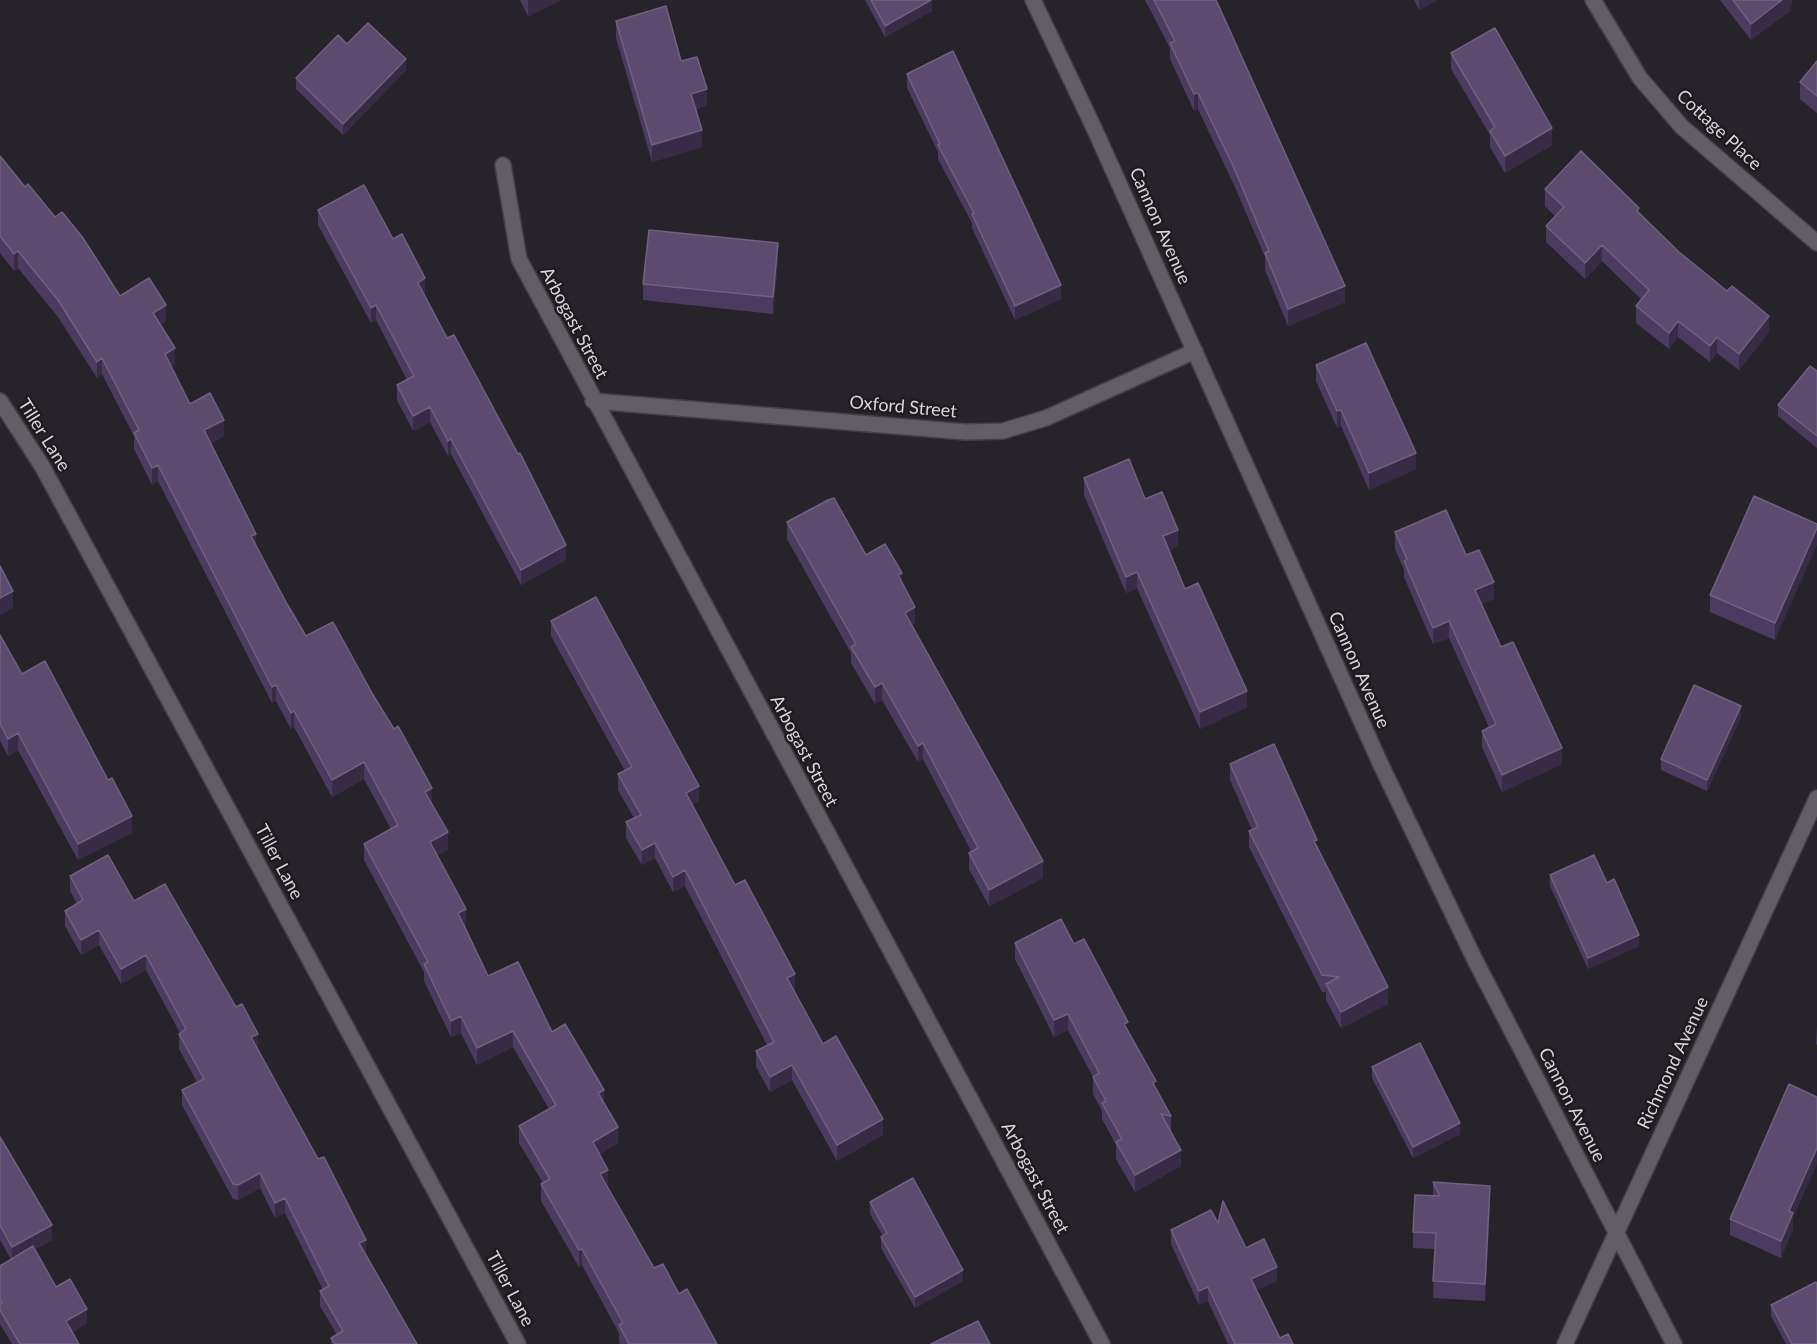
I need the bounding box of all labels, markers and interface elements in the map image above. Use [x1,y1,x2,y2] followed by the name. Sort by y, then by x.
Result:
[1672,85,1766,175] street label: Cottage Place
[1125,164,1195,288] street label: Cannon Avenue
[535,263,613,383] street label: Arbogast Street
[848,392,958,422] street label: Oxford Street
[13,395,75,475] street label: Tiller Lane
[1324,608,1394,732] street label: Cannon Avenue
[765,691,843,811] street label: Arbogast Street
[250,821,308,903] street label: Tiller Lane
[1633,993,1713,1133] street label: Richmond Avenue
[1534,1044,1610,1166] street label: Cannon Avenue
[996,1118,1074,1238] street label: Arbogast Street
[481,1248,539,1330] street label: Tiller Lane

